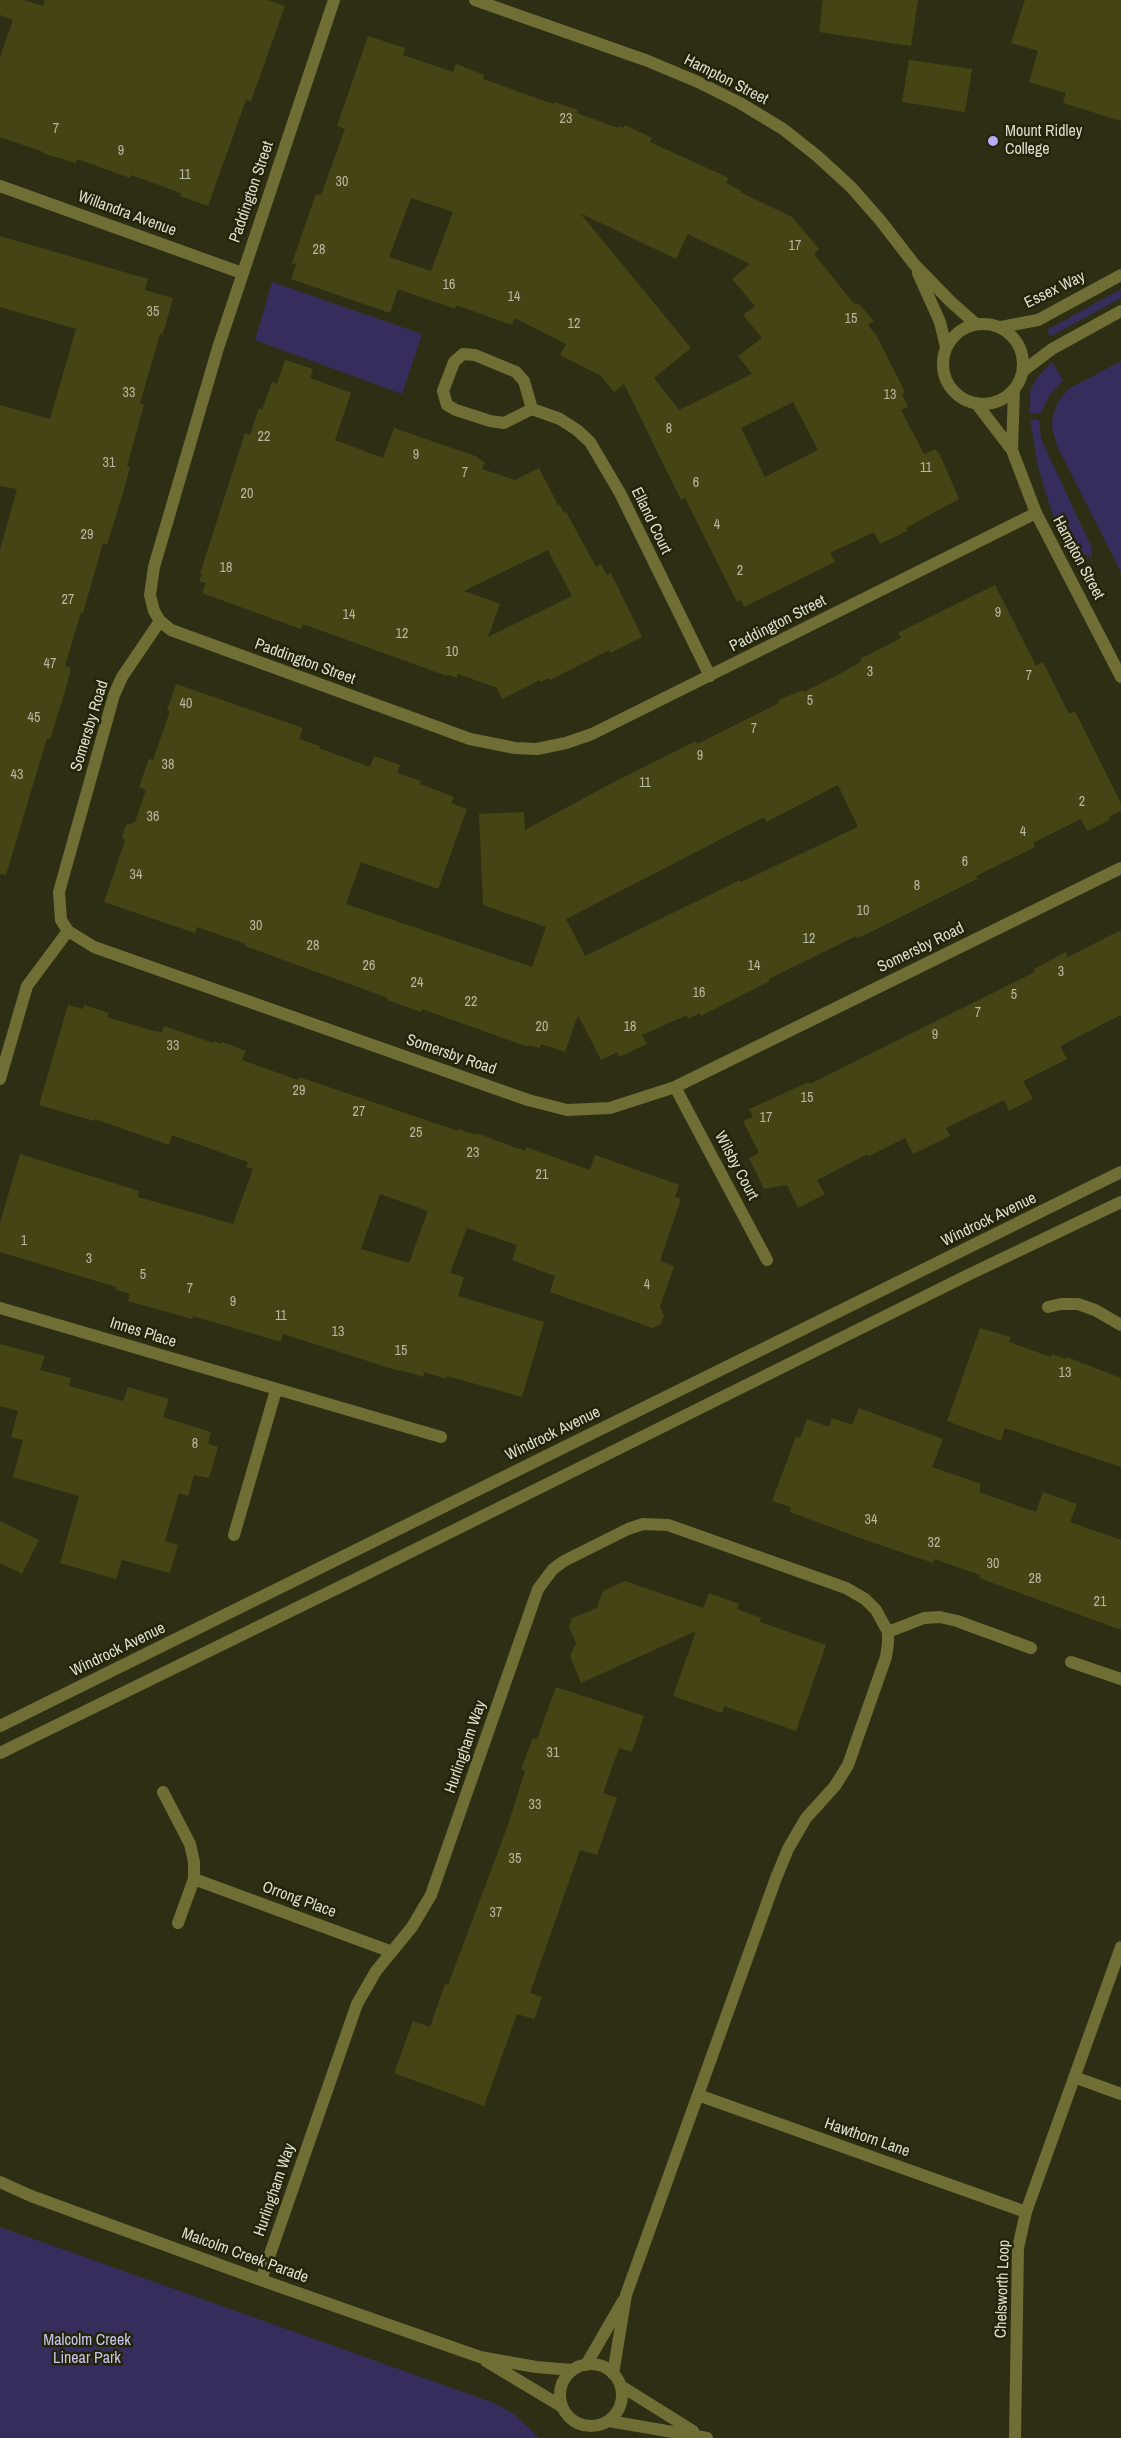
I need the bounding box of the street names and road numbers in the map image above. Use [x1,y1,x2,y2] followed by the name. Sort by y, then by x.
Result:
[681,51,771,109] street label: Hampton Street
[226,139,278,245] street label: Paddington Street
[75,187,179,241] street label: Willandra Avenue
[1022,267,1088,313] street label: Essex Way
[627,484,675,558] street label: Elland Court
[1048,513,1108,603] street label: Hampton Street
[727,591,829,657] street label: Paddington Street
[252,635,358,689] street label: Paddington Street
[67,678,113,774] street label: Somersby Road
[875,919,967,977] street label: Somersby Road
[403,1031,499,1079] street label: Somersby Road
[710,1128,762,1204] street label: Wilsby Court
[938,1189,1040,1251] street label: Windrock Avenue
[107,1314,179,1352] street label: Innes Place
[502,1403,604,1465] street label: Windrock Avenue
[67,1619,169,1681] street label: Windrock Avenue
[441,1698,491,1796] street label: Hurlingham Way
[259,1878,339,1922] street label: Orrong Place
[822,2114,912,2162] street label: Hawthorn Lane
[250,2141,300,2239] street label: Hurlingham Way
[179,2224,311,2288] street label: Malcolm Creek Parade
[992,2239,1014,2339] street label: Chelsworth Loop

